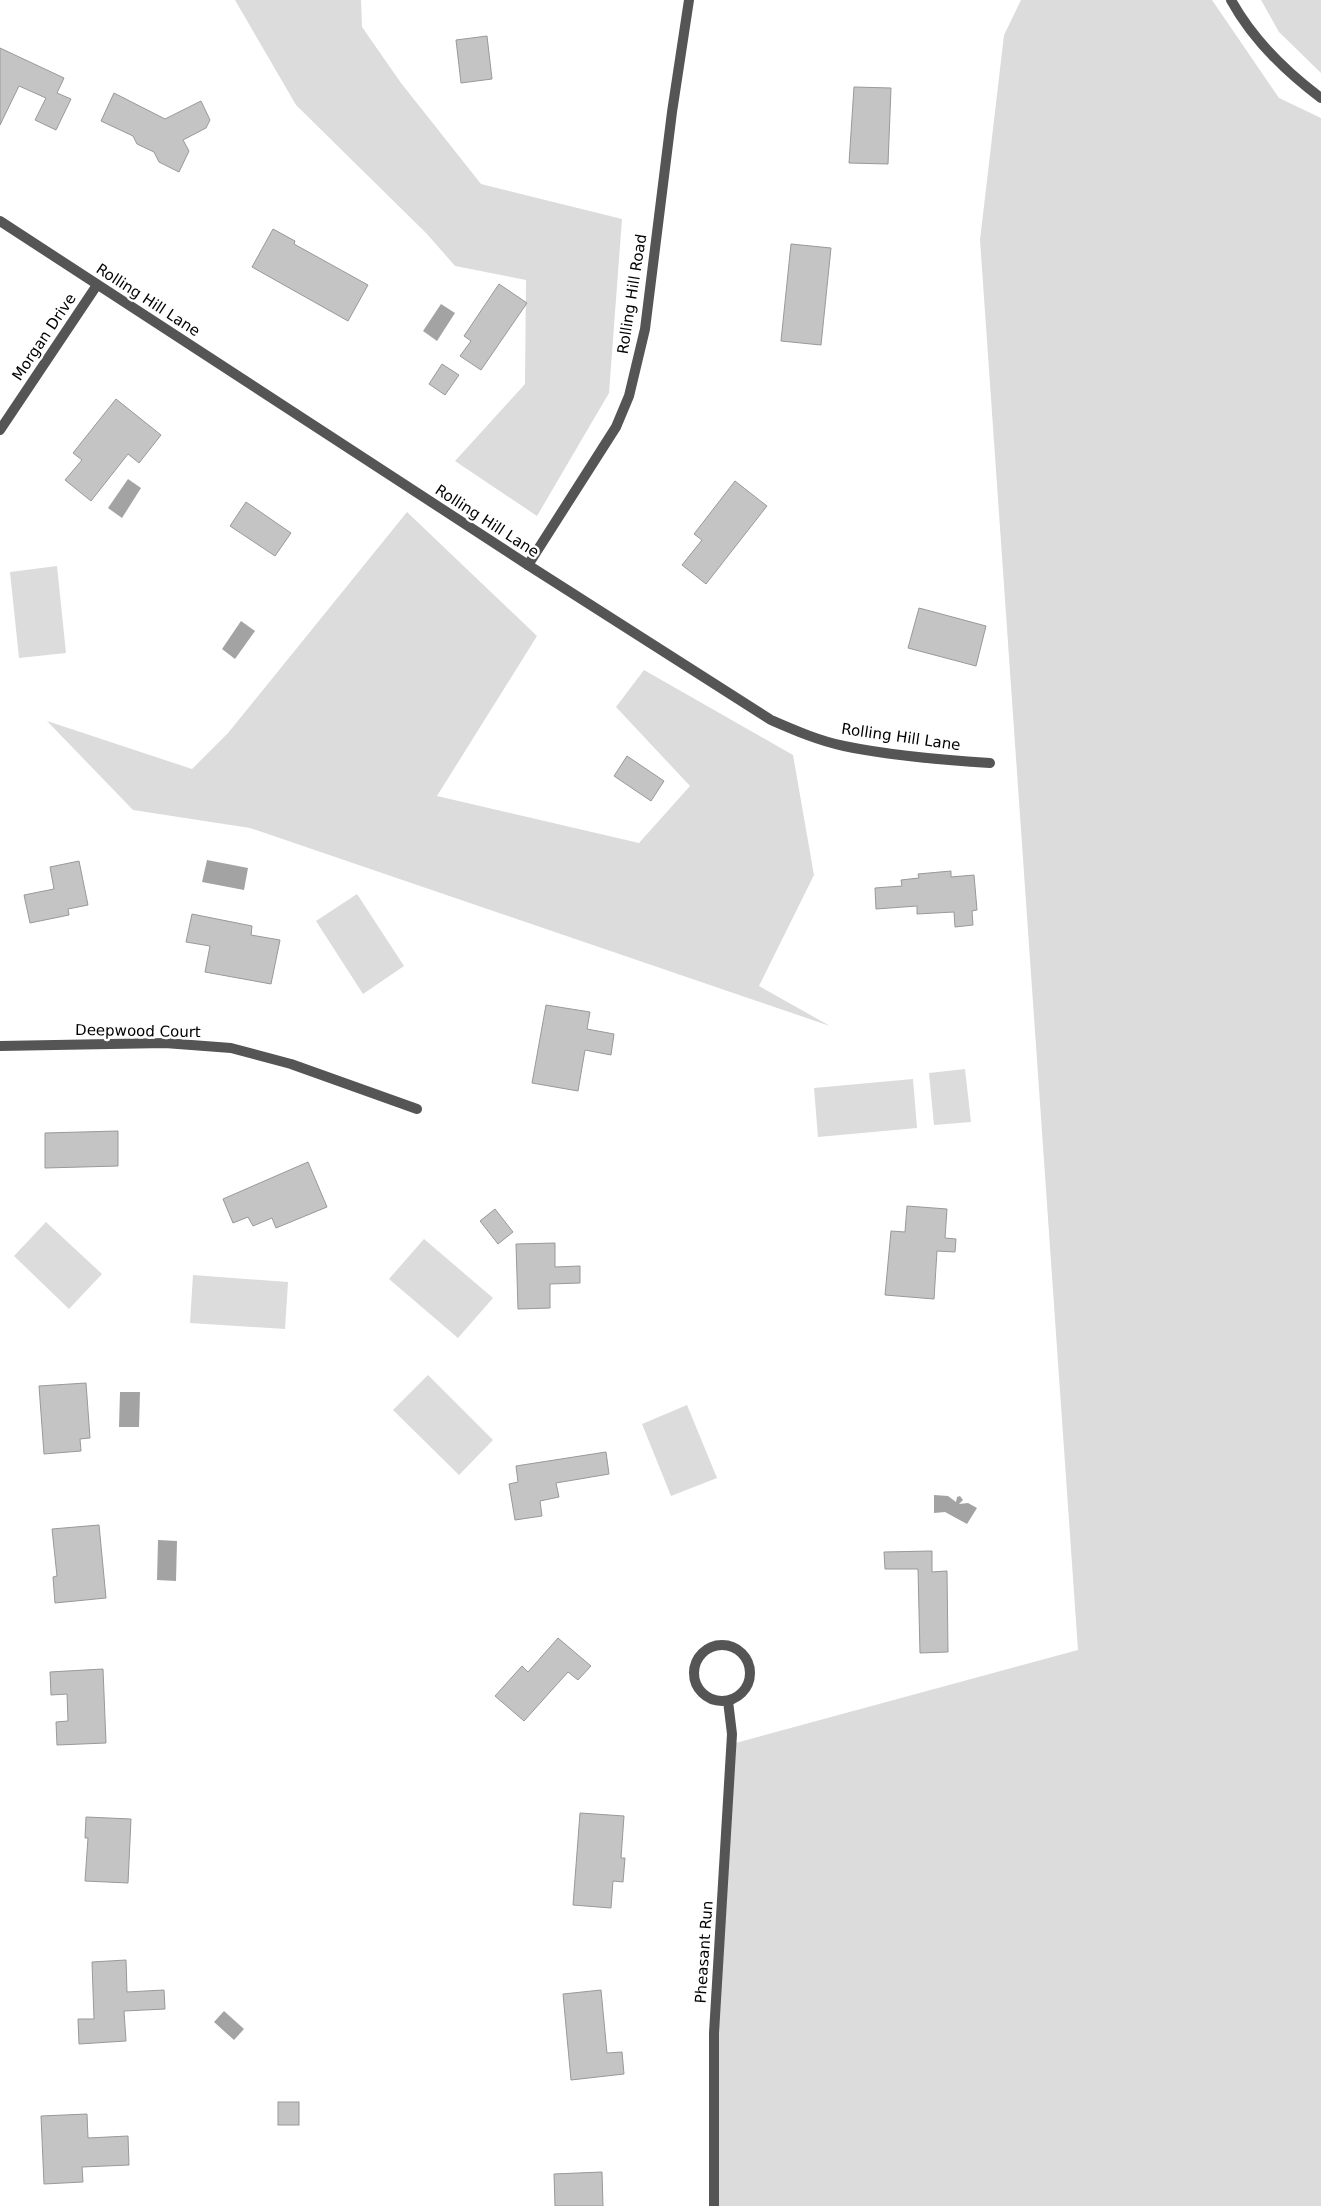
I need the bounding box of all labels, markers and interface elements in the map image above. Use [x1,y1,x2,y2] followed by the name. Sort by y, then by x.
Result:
[614,233,650,355] street label: Rolling Hill Road
[93,260,203,340] street label: Rolling Hill Lane
[8,290,80,384] street label: Morgan Drive
[432,481,542,561] street label: Rolling Hill Lane
[840,720,962,754] street label: Rolling Hill Lane
[75,1021,201,1041] street label: Deepwood Court
[691,1900,717,2004] street label: Pheasant Run

